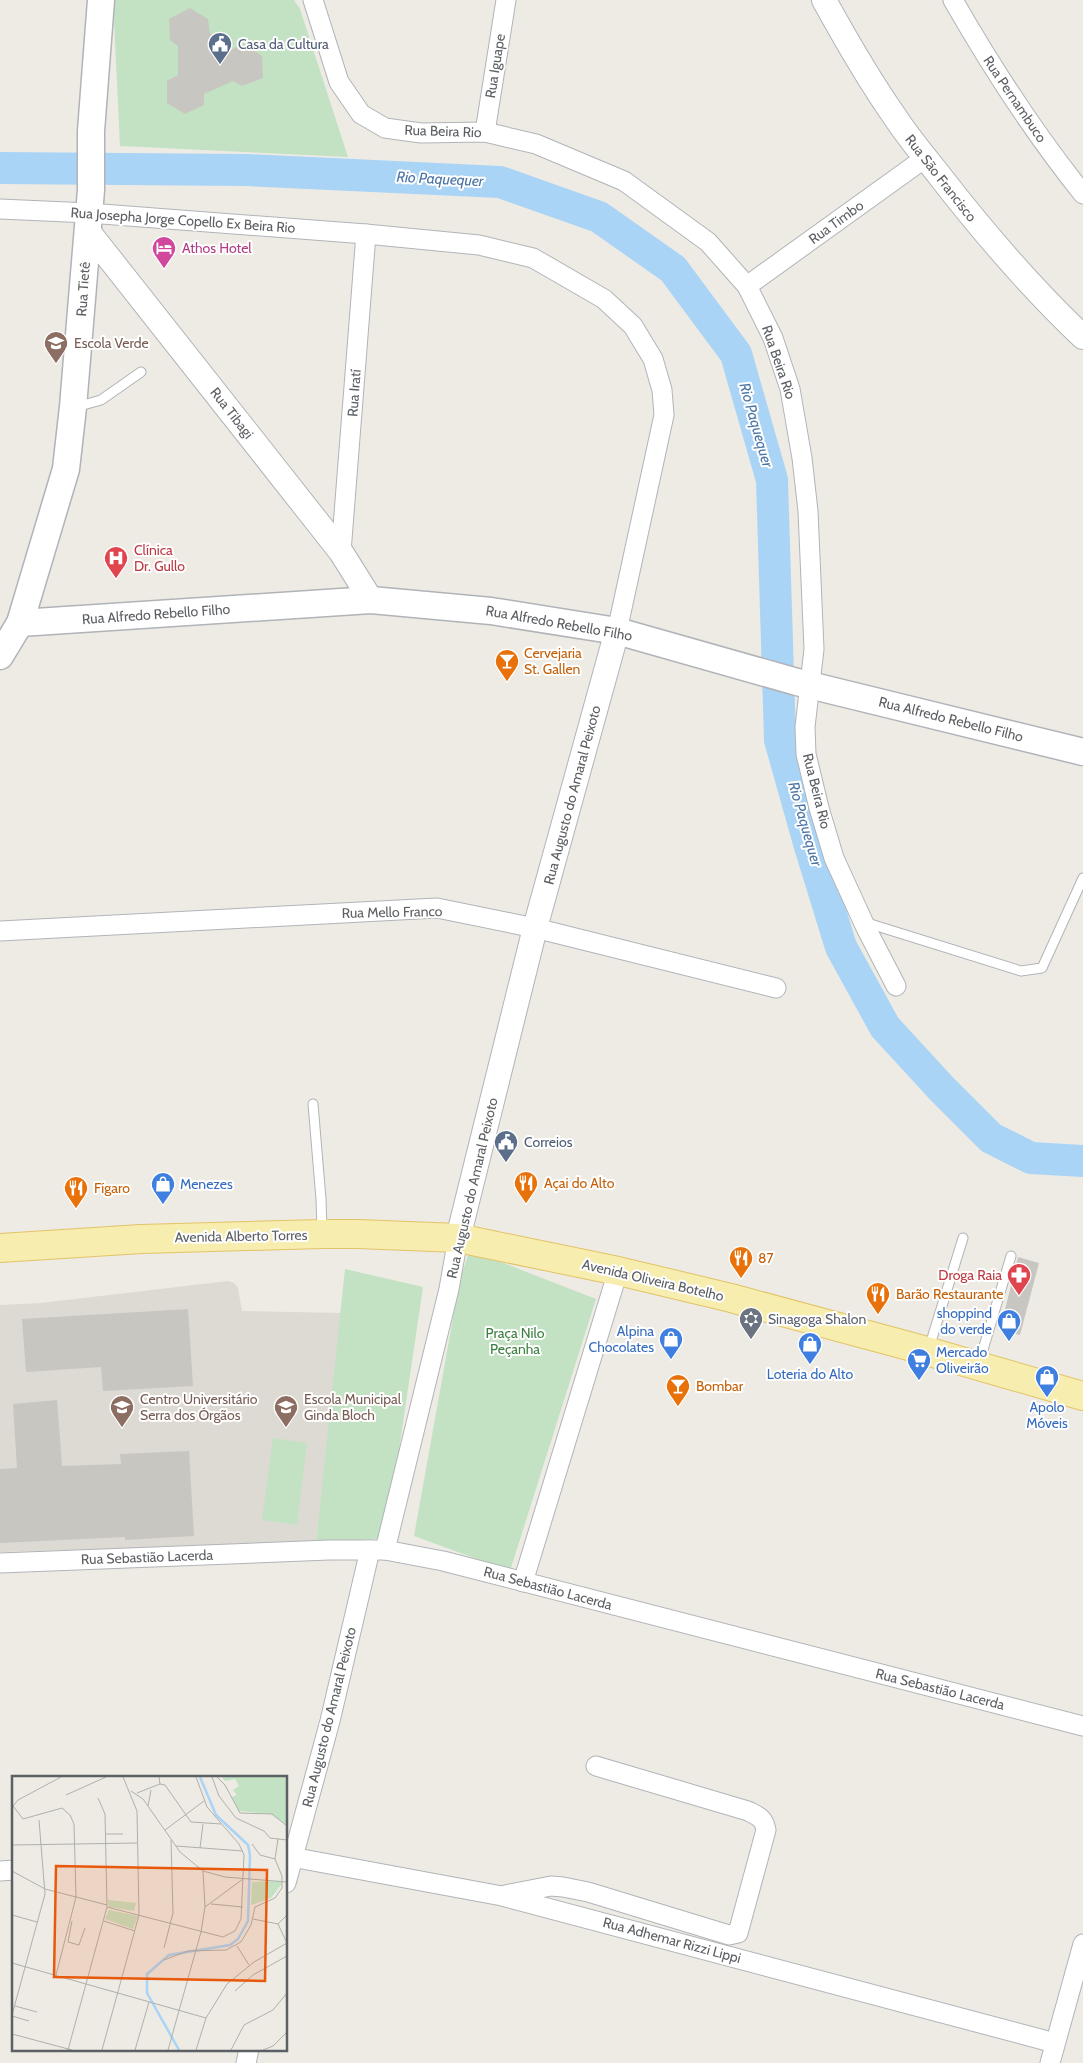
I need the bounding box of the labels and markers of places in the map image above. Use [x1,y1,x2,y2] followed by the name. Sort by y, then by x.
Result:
[207,31,233,65] public building icon: Casa da Cultura
[238,35,329,53] place label: Casa da Cultura
[151,235,177,269] hotel icon: Athos Hotel
[182,239,252,257] place label: Athos Hotel
[43,330,69,364] school or university icon: Escola Verde
[74,334,149,352] place label: Escola Verde
[134,541,185,575] place label: Clínica Dr. Gullo
[103,545,129,579] hospital icon: Clínica Dr. Gullo
[524,644,582,678] place label: Cervejaria St. Gallen
[494,648,520,682] bar icon: Cervejaria St. Gallen
[493,1129,519,1163] public building icon: Correios
[524,1133,573,1151] place label: Correios
[513,1170,539,1204] restaurant icon: Açai do Alto
[150,1171,176,1205] shop icon: Menezes
[544,1174,615,1192] place label: Açai do Alto
[63,1175,89,1209] restaurant icon: Fígaro
[180,1175,233,1193] place label: Menezes
[94,1179,130,1197] place label: Fígaro
[728,1245,754,1279] restaurant icon: 87
[758,1249,774,1267] place label: 87
[1006,1262,1032,1296] pharmacy icon: Droga Raia
[938,1266,1002,1284] place label: Droga Raia
[865,1281,891,1315] restaurant icon: Barão Restaurante
[896,1285,1003,1303] place label: Barão Restaurante
[937,1304,992,1338] place label: shoppind do verde
[738,1306,764,1340] synagogue icon: Sinagoga Shalon
[996,1308,1022,1342] shop icon: shoppind do verde
[768,1310,866,1328] place label: Sinagoga Shalon
[589,1322,654,1356] place label: Alpina Chocolates
[658,1326,684,1360] shop icon: Alpina Chocolates
[797,1331,823,1365] shop icon: Loteria do Alto
[936,1343,989,1377] place label: Mercado Oliveirão
[906,1347,932,1381] supermarket icon: Mercado Oliveirão
[1034,1364,1060,1398] shop icon: Apolo Móveis
[767,1365,853,1383] place label: Loteria do Alto
[665,1373,691,1407] bar icon: Bombar
[696,1377,744,1395] place label: Bombar
[140,1390,258,1424] place label: Centro Universitário Serra dos Órgãos
[304,1390,402,1424] place label: Escola Municipal Ginda Bloch
[109,1394,135,1428] school or university icon: Centro Universitário Serra dos Órgãos
[273,1394,299,1428] school or university icon: Escola Municipal Ginda Bloch
[1026,1398,1068,1432] place label: Apolo Móveis

